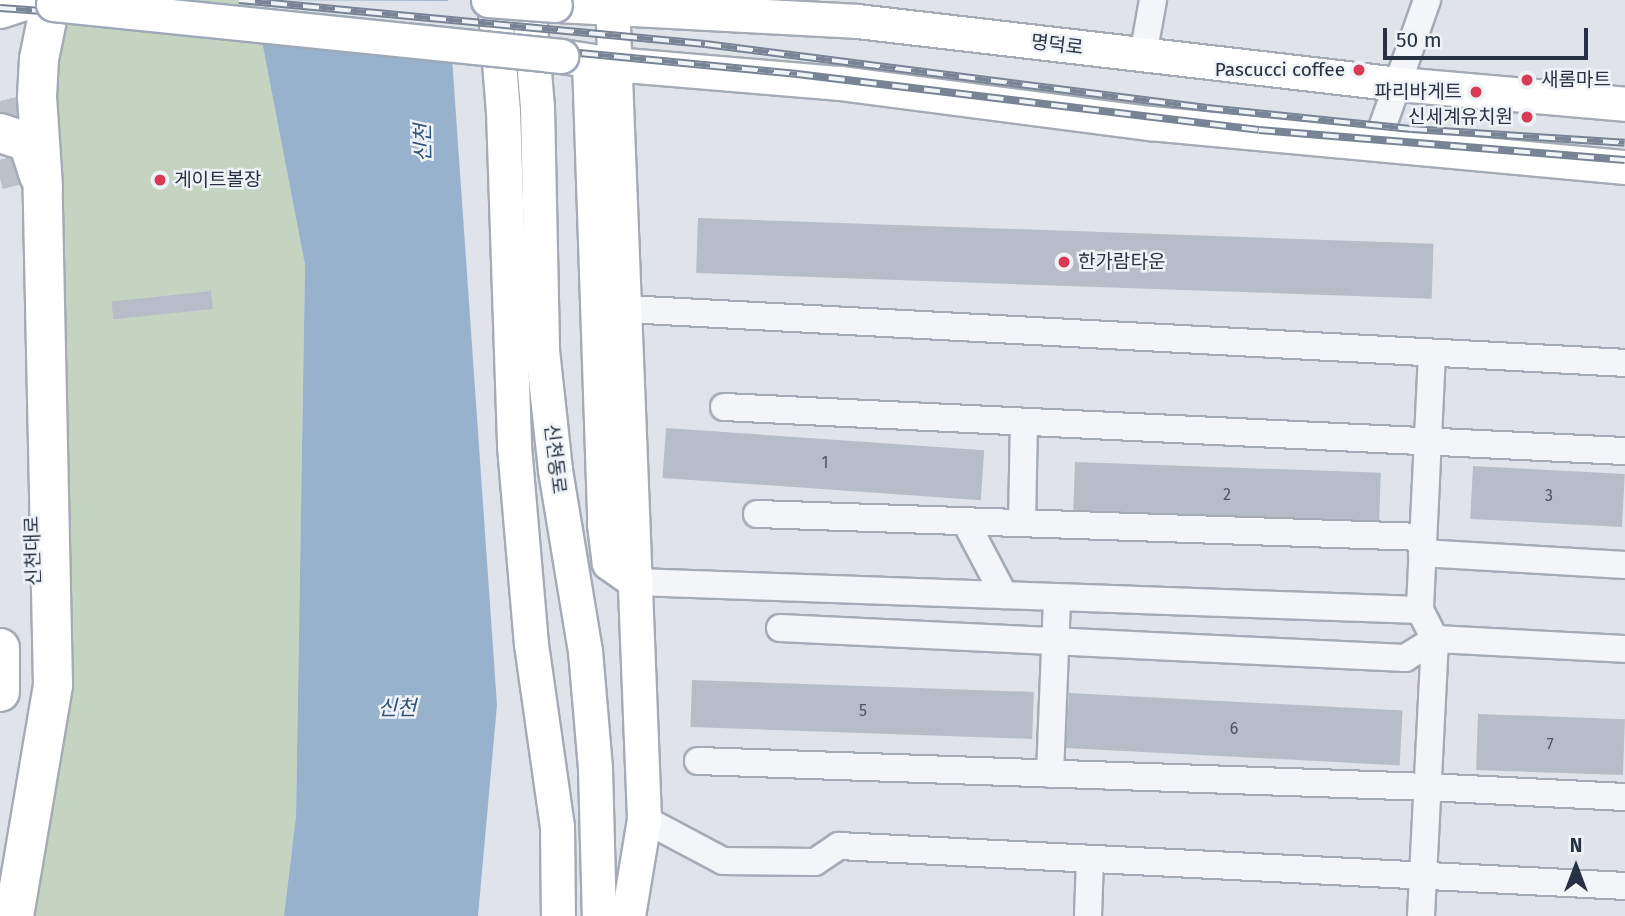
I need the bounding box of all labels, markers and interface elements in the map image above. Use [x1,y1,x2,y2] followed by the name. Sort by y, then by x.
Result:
[1387,14,1592,58] scale bar
[1396,27,1442,53] text: 50 m
[1030,30,1084,60] street label: 명덕로
[1215,59,1345,81] place label: Pascucci coffee
[1351,62,1367,78] marker: Pascucci coffee
[1541,69,1611,91] place label: 새롬마트
[1519,72,1535,88] marker: 새롬마트
[1375,81,1462,103] place label: 파리바게트
[1468,84,1484,100] marker: 파리바게트
[1408,106,1513,128] place label: 신세계유치원
[1519,109,1535,125] marker: 신세계유치원
[410,123,436,163] water label: 신천
[174,169,261,191] place label: 게이트볼장
[152,172,168,188] marker: 게이트볼장
[1078,251,1165,273] place label: 한가람타운
[1056,254,1072,270] marker: 한가람타운
[539,423,571,495] street label: 신천동로
[822,453,828,473] house number: 1
[1223,485,1231,505] house number: 2
[1545,486,1553,506] house number: 3
[20,516,46,586] street label: 신천대로
[378,695,416,721] water label: 신천
[859,701,867,721] house number: 5
[1230,719,1238,739] house number: 6
[1546,735,1554,755] house number: 7
[1541,832,1611,902] north arrow
[1570,834,1582,857] text: N

